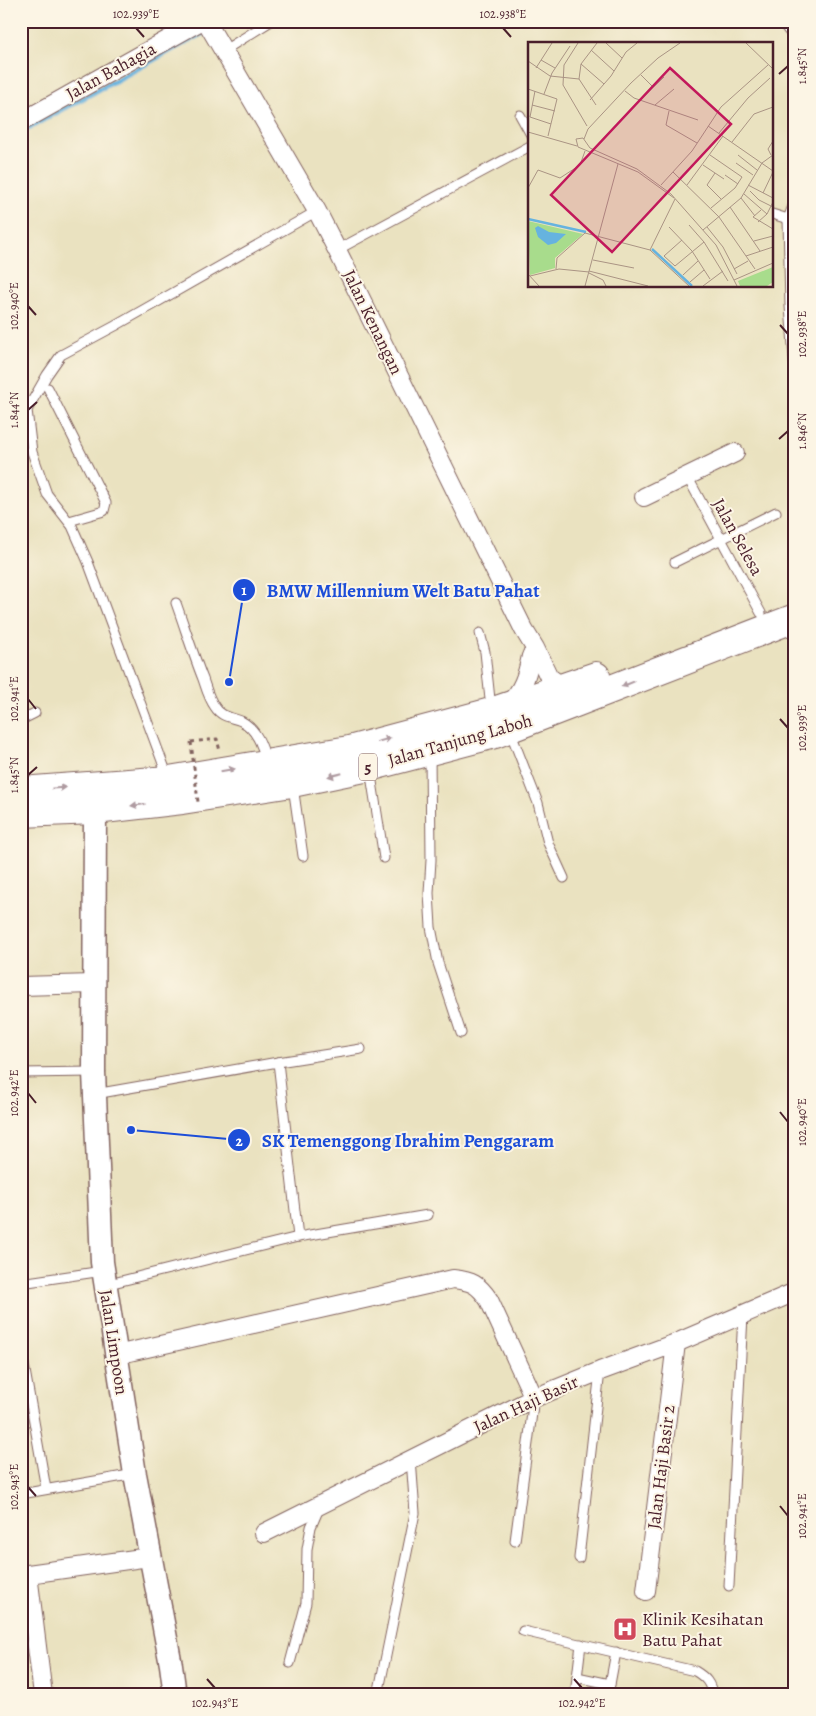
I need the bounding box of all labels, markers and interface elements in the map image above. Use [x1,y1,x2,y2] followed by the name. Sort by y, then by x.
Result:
[113,6,159,22] text: 102.939°E
[480,6,526,22] text: 102.938°E
[62,36,161,106] street label: Jalan Bahagia
[528,42,774,288] inset map
[794,47,810,84] text: 1.845°N
[337,266,409,379] street label: Jalan Kenangan
[6,282,22,330] text: 102.940°E
[794,311,810,357] text: 102.938°E
[6,391,22,428] text: 1.844°N
[794,412,810,449] text: 1.846°N
[707,494,769,581] street label: Jalan Selesa
[231,573,549,607] callout: BMW Millennium Welt Batu Pahat
[267,578,540,604] text: BMW Millennium Welt Batu Pahat
[241,580,247,600] text: 1
[6,676,22,722] text: 102.941°E
[621,680,635,688] one-way arrow
[794,705,810,751] text: 102.939°E
[385,708,535,772] street label: Jalan Tanjung Laboh
[377,736,392,744] one-way arrow
[359,754,377,780] road number: 5
[6,756,22,793] text: 1.845°N
[220,766,236,774] one-way arrow
[328,771,343,779] one-way arrow
[51,784,67,792] one-way arrow
[130,801,146,809] one-way arrow
[6,1069,22,1117] text: 102.942°E
[794,1098,810,1146] text: 102.940°E
[227,1123,564,1157] callout: SK Temenggong Ibrahim Penggaram
[262,1128,554,1154] text: SK Temenggong Ibrahim Penggaram
[235,1131,243,1151] text: 2
[94,1288,134,1397] street label: Jalan Limpoon
[470,1369,582,1439] street label: Jalan Haji Basir
[641,1403,681,1531] street label: Jalan Haji Basir 2
[6,1464,22,1510] text: 102.943°E
[794,1493,810,1539] text: 102.941°E
[642,1607,764,1652] place label: Klinik Kesihatan Batu Pahat
[612,1616,638,1642] hospital icon: Klinik Kesihatan Batu Pahat
[192,1695,238,1711] text: 102.943°E
[558,1695,606,1711] text: 102.942°E

